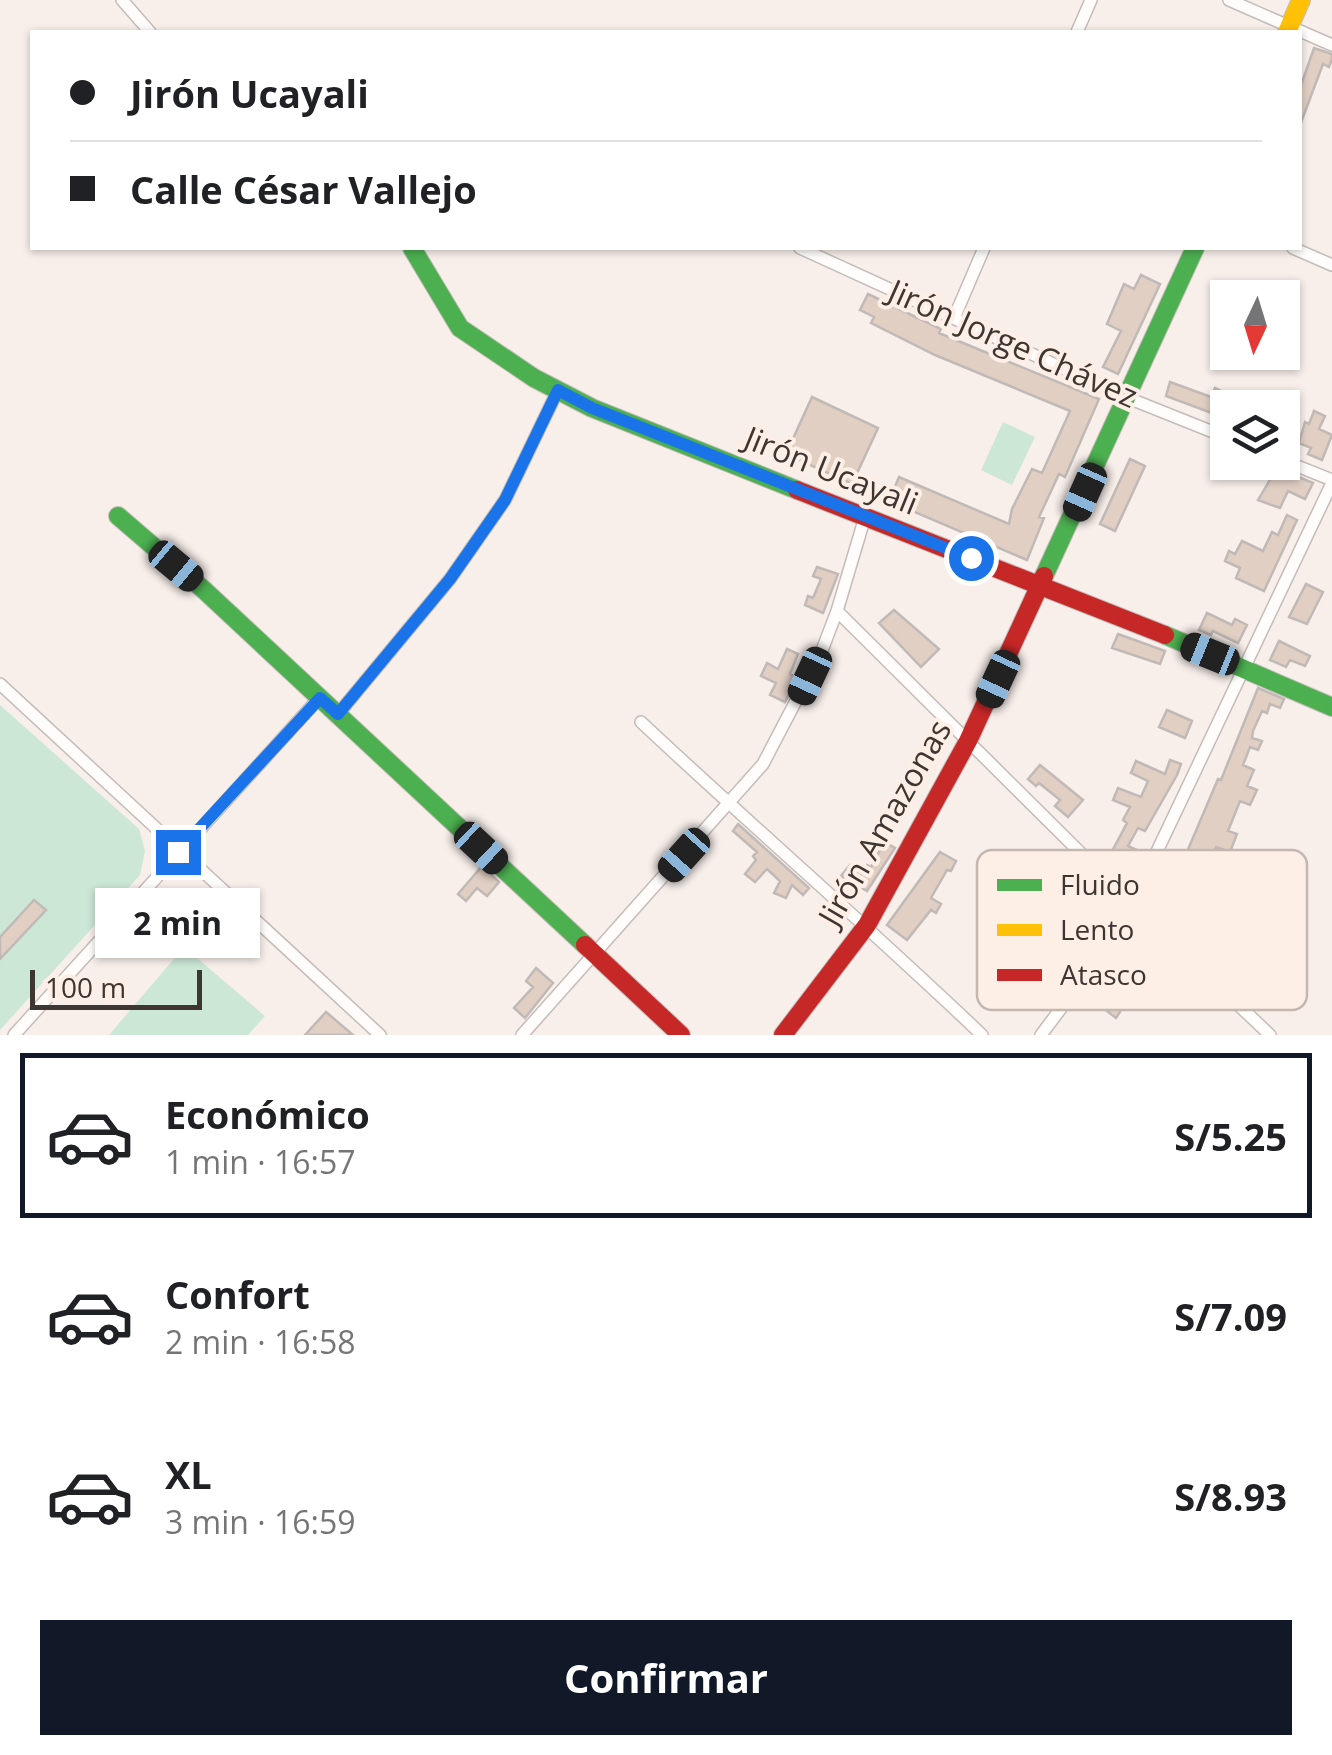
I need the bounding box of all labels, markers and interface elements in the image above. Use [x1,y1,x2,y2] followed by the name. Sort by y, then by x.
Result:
[130,67,369,119] text: Jirón Ucayali
[130,163,477,215] text: Calle César Vallejo
[880,267,1145,417] street label: Jirón Jorge Chávez
[1210,280,1300,370] north arrow
[1210,280,1300,480] map controls
[1210,390,1300,480] button: layers
[736,414,925,524] street label: Jirón Ucayali
[1059,458,1111,526] car
[143,535,209,597] car
[949,536,994,581] route start
[1177,629,1243,679] car
[784,642,836,710] car
[972,645,1024,713] car
[806,711,960,936] street label: Jirón Amazonas
[449,817,513,879] car
[653,823,715,887] car
[156,830,201,875] route end
[977,850,1307,1010] legend
[1060,865,1140,903] text: Fluido
[96,887,260,957] callout: 2 min
[133,901,222,944] text: 2 min
[1060,910,1134,948] text: Lento
[1060,955,1147,993] text: Atasco
[30,965,202,1010] scale bar
[45,968,126,1006] text: 100 m
[165,1088,370,1140] text: Económico
[45,1091,135,1181] icon: car
[1174,1110,1287,1162] text: S/5.25
[165,1140,356,1183] text: 1 min · 16:57
[165,1268,310,1320] text: Confort
[45,1271,135,1361] icon: car
[1174,1290,1287,1342] text: S/7.09
[165,1320,356,1363] text: 2 min · 16:58
[165,1448,212,1500] text: XL
[45,1451,135,1541] icon: car
[1174,1470,1287,1522] text: S/8.93
[165,1500,356,1543] text: 3 min · 16:59
[40,1620,1292,1735] button: Confirmar

